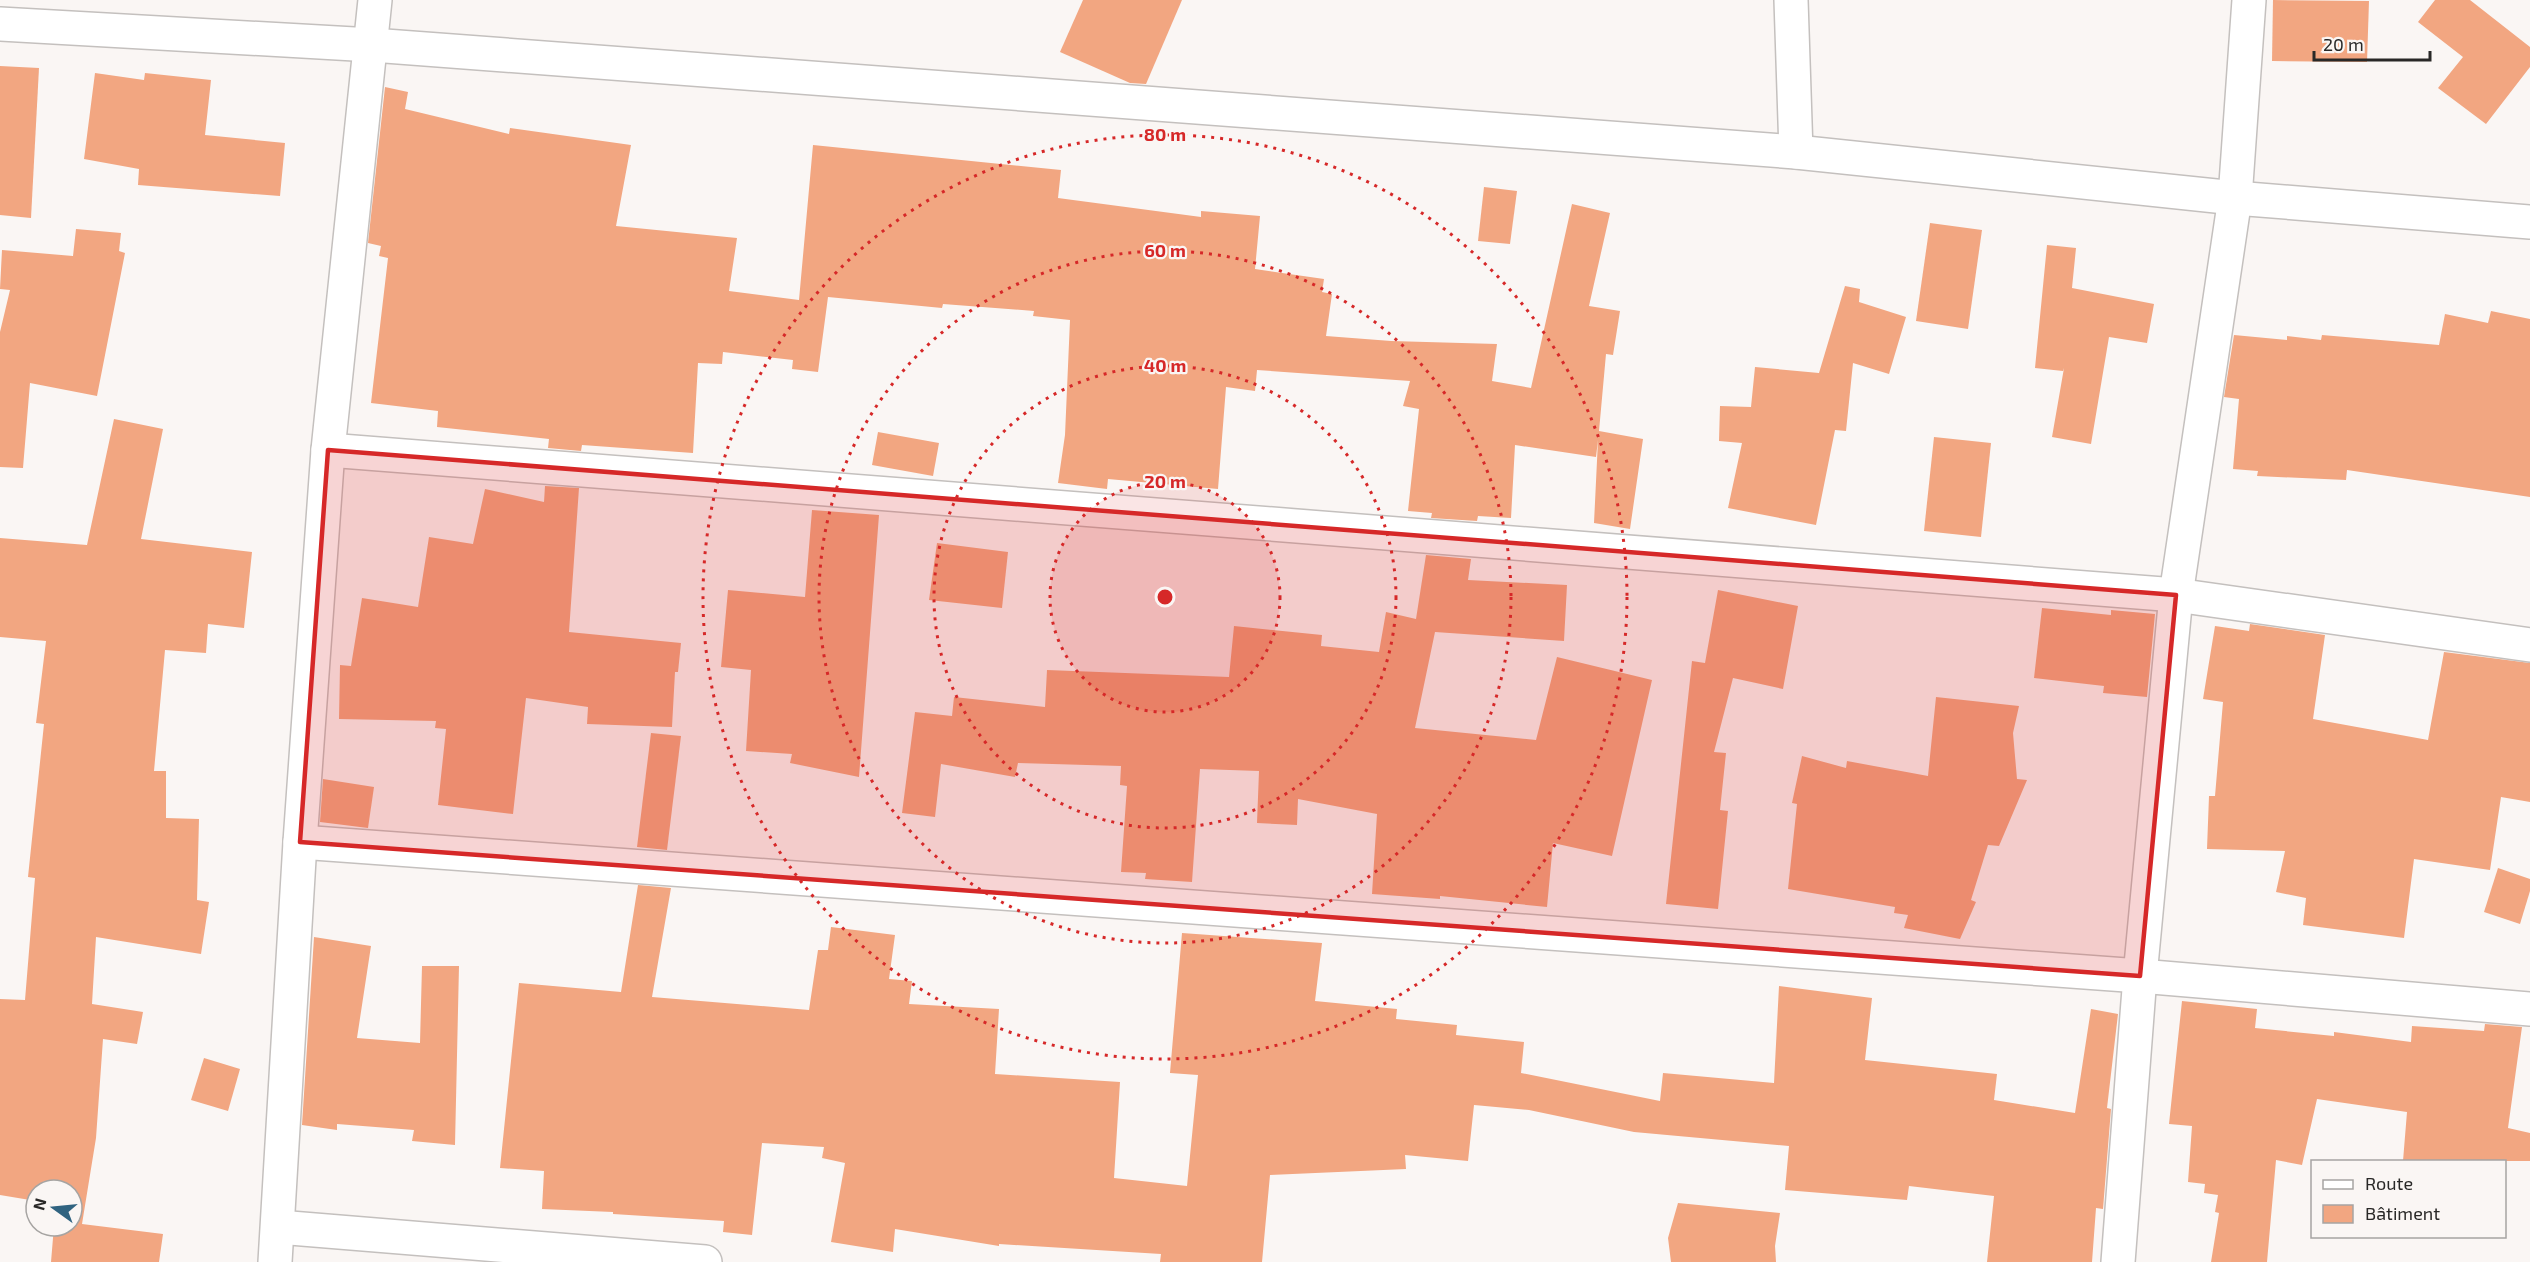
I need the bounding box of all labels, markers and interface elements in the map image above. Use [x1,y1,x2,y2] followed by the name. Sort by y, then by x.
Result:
[2314,24,2430,62] scale bar
[2323,33,2364,55] text: 20 m
[1144,123,1186,145] text: 80 m
[1144,239,1186,261] text: 60 m
[1144,354,1186,376] text: 40 m
[1144,470,1186,492] text: 20 m
[1155,587,1175,607] centre of rings
[2311,1160,2506,1238] legend
[2365,1172,2413,1194] text: Route
[24,1178,84,1238] north arrow
[28,1196,50,1212] text: N
[2365,1202,2440,1224] text: Bâtiment

